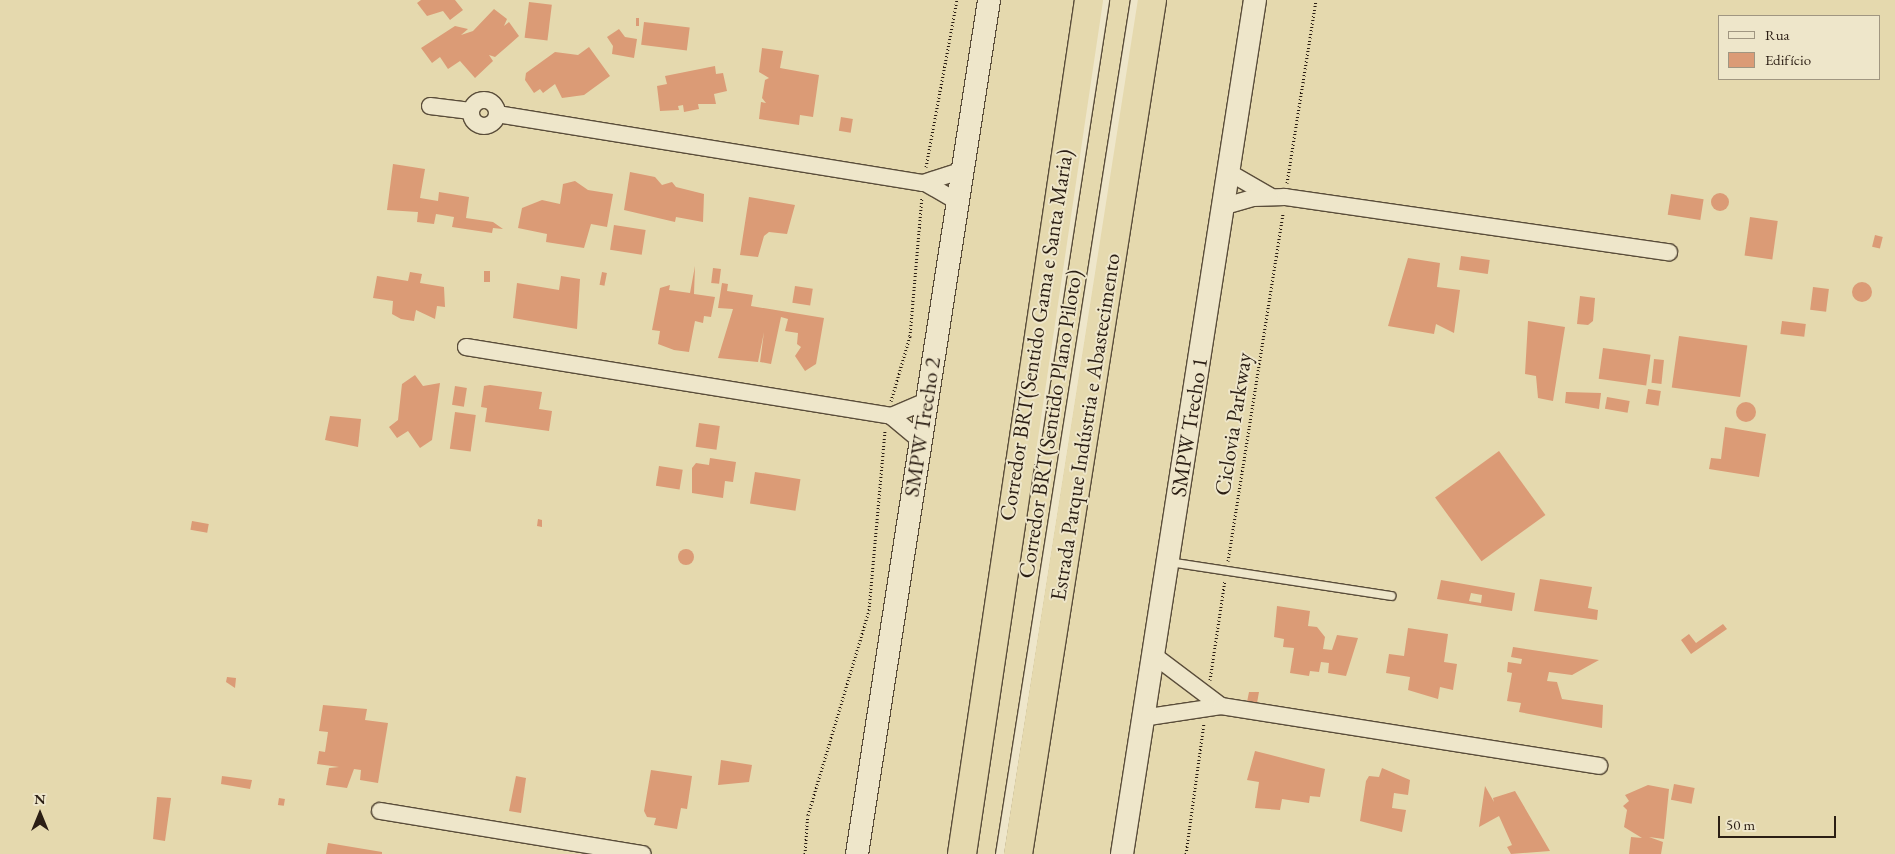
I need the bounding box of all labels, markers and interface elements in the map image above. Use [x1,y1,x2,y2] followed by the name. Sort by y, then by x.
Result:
[1718,15,1880,80] legend
[1765,25,1790,44] text: Rua
[1765,50,1811,69] text: Edifício
[994,147,1078,523] street label: Corredor BRT(Sentido Gama e Santa Maria)
[1044,251,1126,603] street label: Estrada Parque Indústria e Abastecimento
[1013,268,1087,580] street label: Corredor BRT(Sentido Plano Piloto)
[1209,351,1257,497] street label: Ciclovia Parkway
[898,355,946,499] street label: SMPW Trecho 2
[1165,355,1213,499] street label: SMPW Trecho 1
[15,789,65,839] north arrow
[34,790,46,808] text: N
[1720,806,1838,838] scale bar
[1726,815,1755,834] text: 50 m

